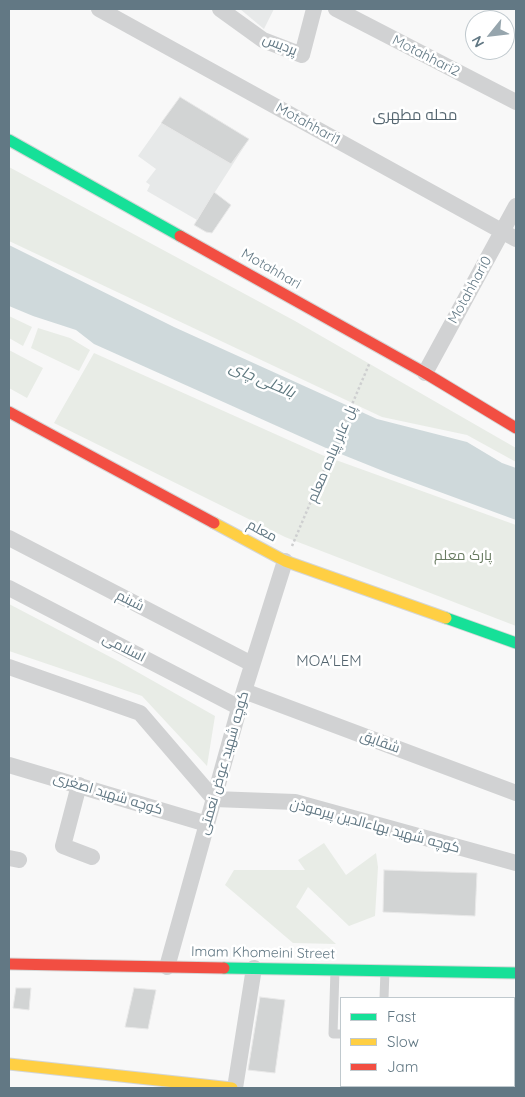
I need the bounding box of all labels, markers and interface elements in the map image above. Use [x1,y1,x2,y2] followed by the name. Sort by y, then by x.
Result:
[465,10,515,60] north arrow
[260,30,300,60] street label: پردیس
[389,32,463,80] street label: Motahhari2
[467,33,488,51] text: N
[273,99,343,149] street label: Motahhari1
[373,106,457,124] district label: محله مطهری
[238,245,304,293] street label: Motahhari
[445,253,495,327] street label: Motahhari0
[226,358,298,402] water label: بالخلی چای
[304,403,360,505] street label: پل عابر پیاده معلم
[244,516,280,546] street label: معلم
[434,548,492,564] park label: پارک معلم
[113,587,147,615] street label: شبنم
[100,630,148,666] street label: اسلامی
[292,652,366,670] district label: MOA'LEM
[195,689,253,837] street label: کوچه شهید عوض نعمتی
[358,727,402,757] street label: شقایق
[51,769,165,819] street label: کوچه شهید اصغری
[288,795,462,857] street label: کوچه شهید بهاءالدین پیرموذن
[191,943,335,963] street label: Imam Khomeini Street
[340,997,515,1087] legend
[387,1007,416,1026] text: Fast
[387,1032,419,1051] text: Slow
[387,1057,418,1076] text: Jam

